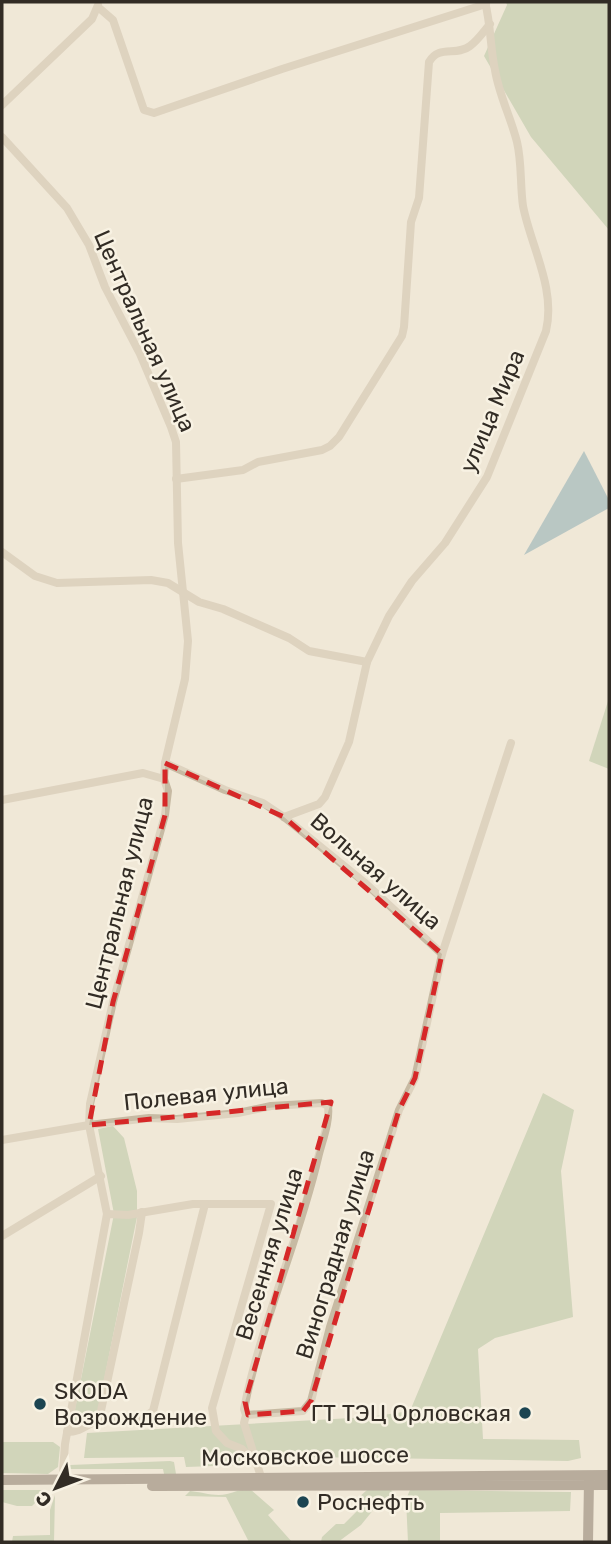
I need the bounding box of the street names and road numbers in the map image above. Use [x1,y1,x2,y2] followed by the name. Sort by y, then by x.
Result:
[88,226,202,436] street label: Центральная улица
[454,345,530,477] street label: улица Мира
[79,794,159,1012] street label: Центральная улица
[305,807,447,935] street label: Вольная улица
[122,1071,290,1117] street label: Полевая улица
[290,1146,380,1362] street label: Виноградная улица
[229,1164,309,1344] street label: Весенняя улица
[201,1440,409,1472] street label: Московское шоссе

